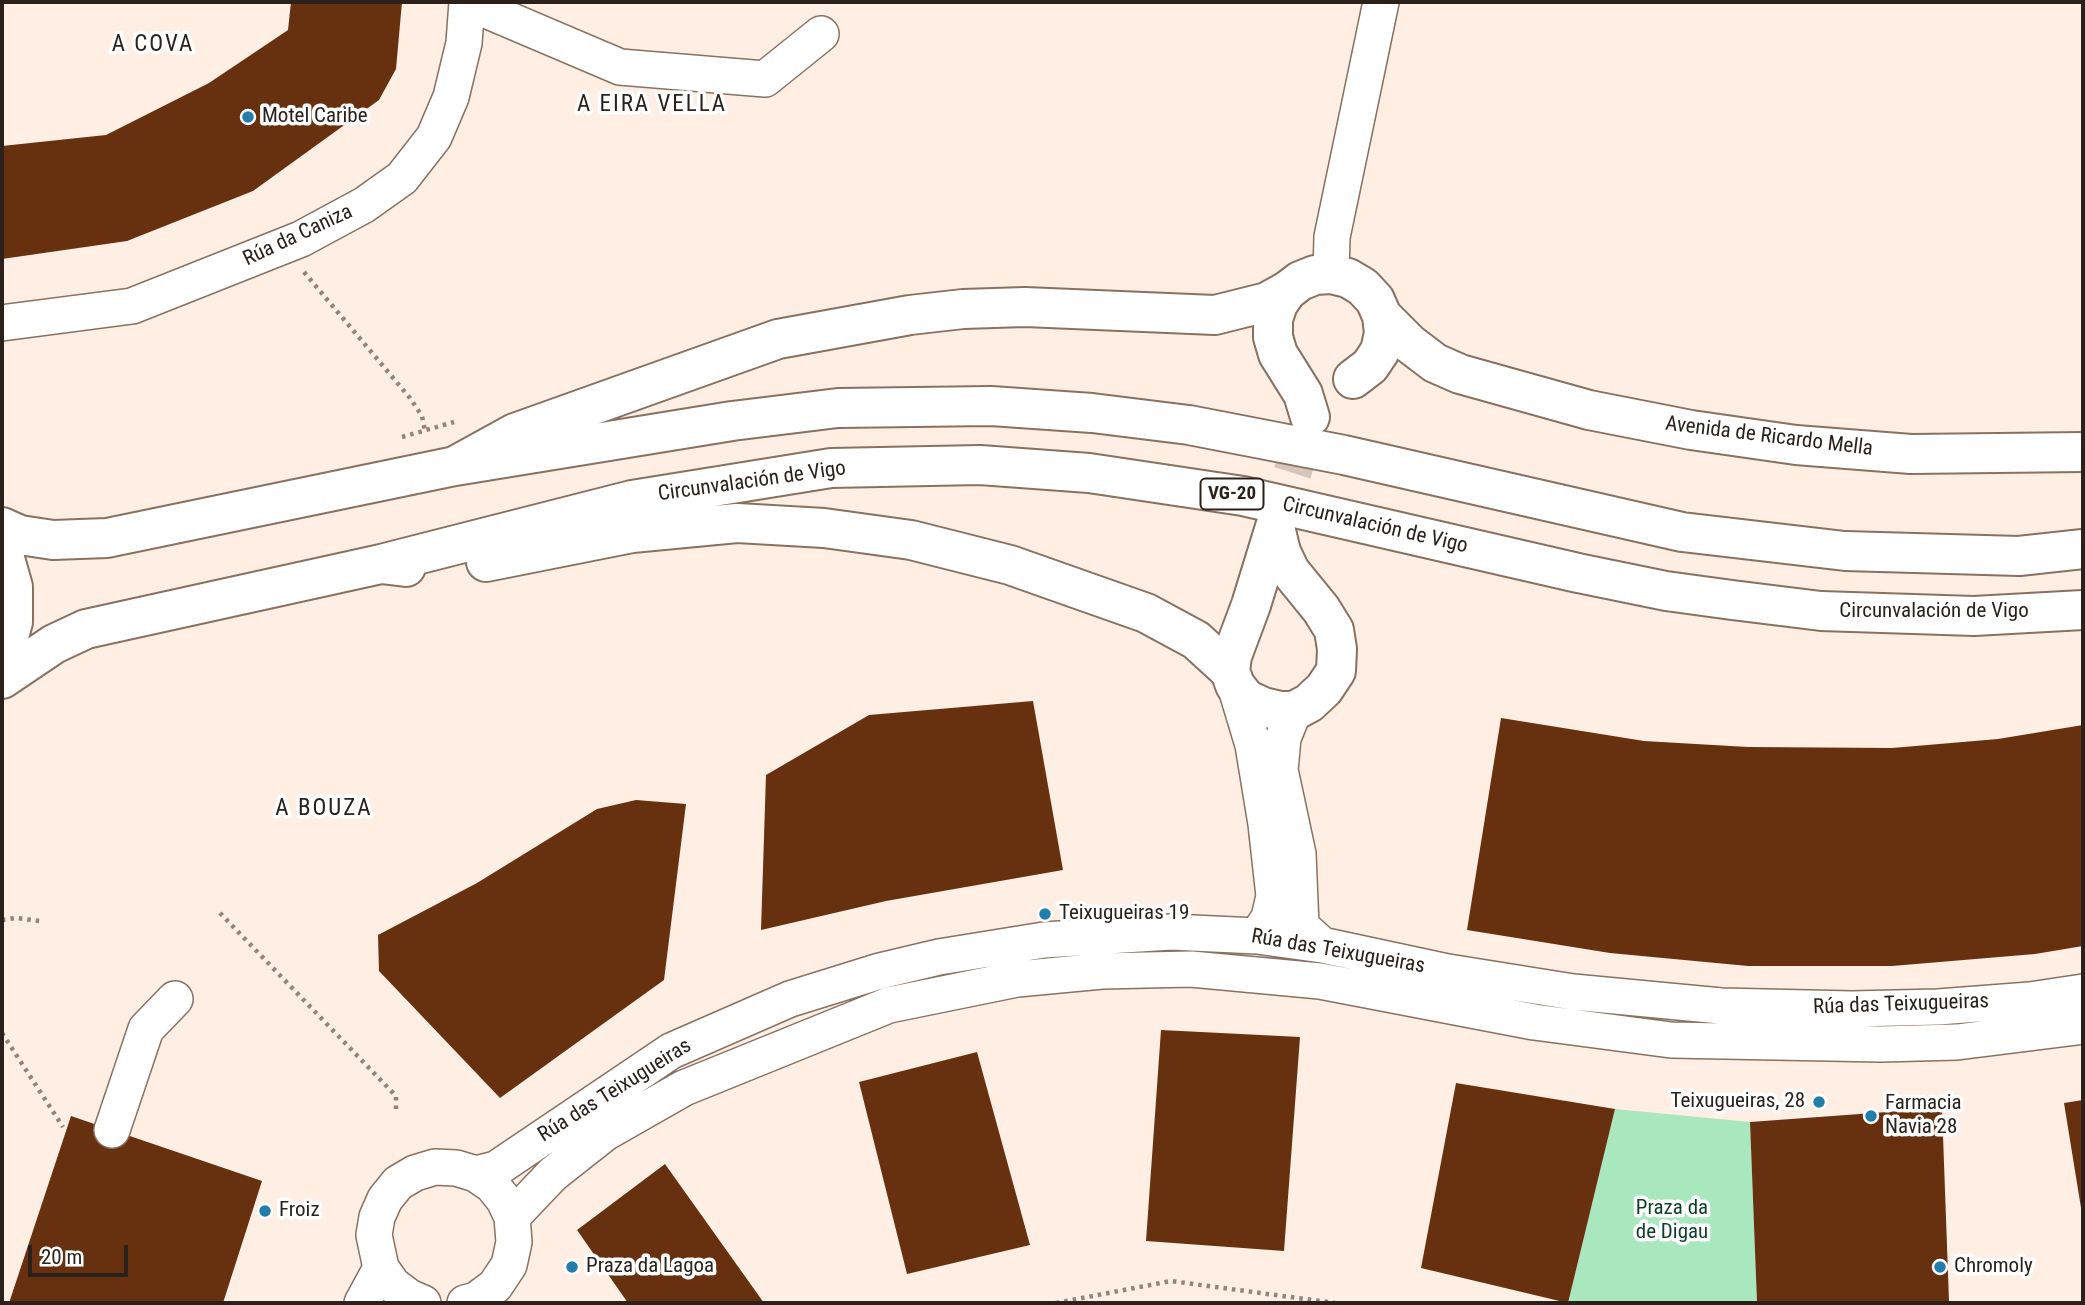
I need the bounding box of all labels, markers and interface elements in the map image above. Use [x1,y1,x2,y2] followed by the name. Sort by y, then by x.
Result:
[113,31,193,59] district label: A COVA
[578,91,726,119] district label: A EIRA VELLA
[262,104,367,130] place label: Motel Caribe
[240,109,256,125] marker: Motel Caribe
[239,200,357,272] street label: Rúa da Caniza
[1664,412,1874,462] street label: Avenida de Ricardo Mella
[656,456,848,508] street label: Circunvalación de Vigo
[1200,478,1264,509] road number: VG-20
[1280,492,1470,560] street label: Circunvalación de Vigo
[1839,599,2029,625] street label: Circunvalación de Vigo
[276,795,372,823] district label: A BOUZA
[1059,901,1189,927] place label: Teixugueiras 19
[1037,906,1053,922] marker: Teixugueiras 19
[1249,924,1427,980] street label: Rúa das Teixugueiras
[1813,989,1989,1021] street label: Rúa das Teixugueiras
[534,1034,696,1148] street label: Rúa das Teixugueiras
[1671,1089,1805,1115] place label: Teixugueiras, 28
[1885,1091,1962,1141] place label: Farmacia Navia 28
[1811,1094,1827,1110] marker: Teixugueiras, 28
[1863,1108,1879,1124] marker: Farmacia Navia 28
[1636,1196,1708,1246] park label: Praza da de Digau
[279,1198,320,1224] place label: Froiz
[257,1203,273,1219] marker: Froiz
[32,1232,131,1276] scale bar
[41,1245,82,1269] text: 20 m
[586,1254,714,1280] place label: Praza da Lagoa
[1954,1254,2033,1280] place label: Chromoly
[564,1259,580,1275] marker: Praza da Lagoa
[1932,1259,1948,1275] marker: Chromoly

